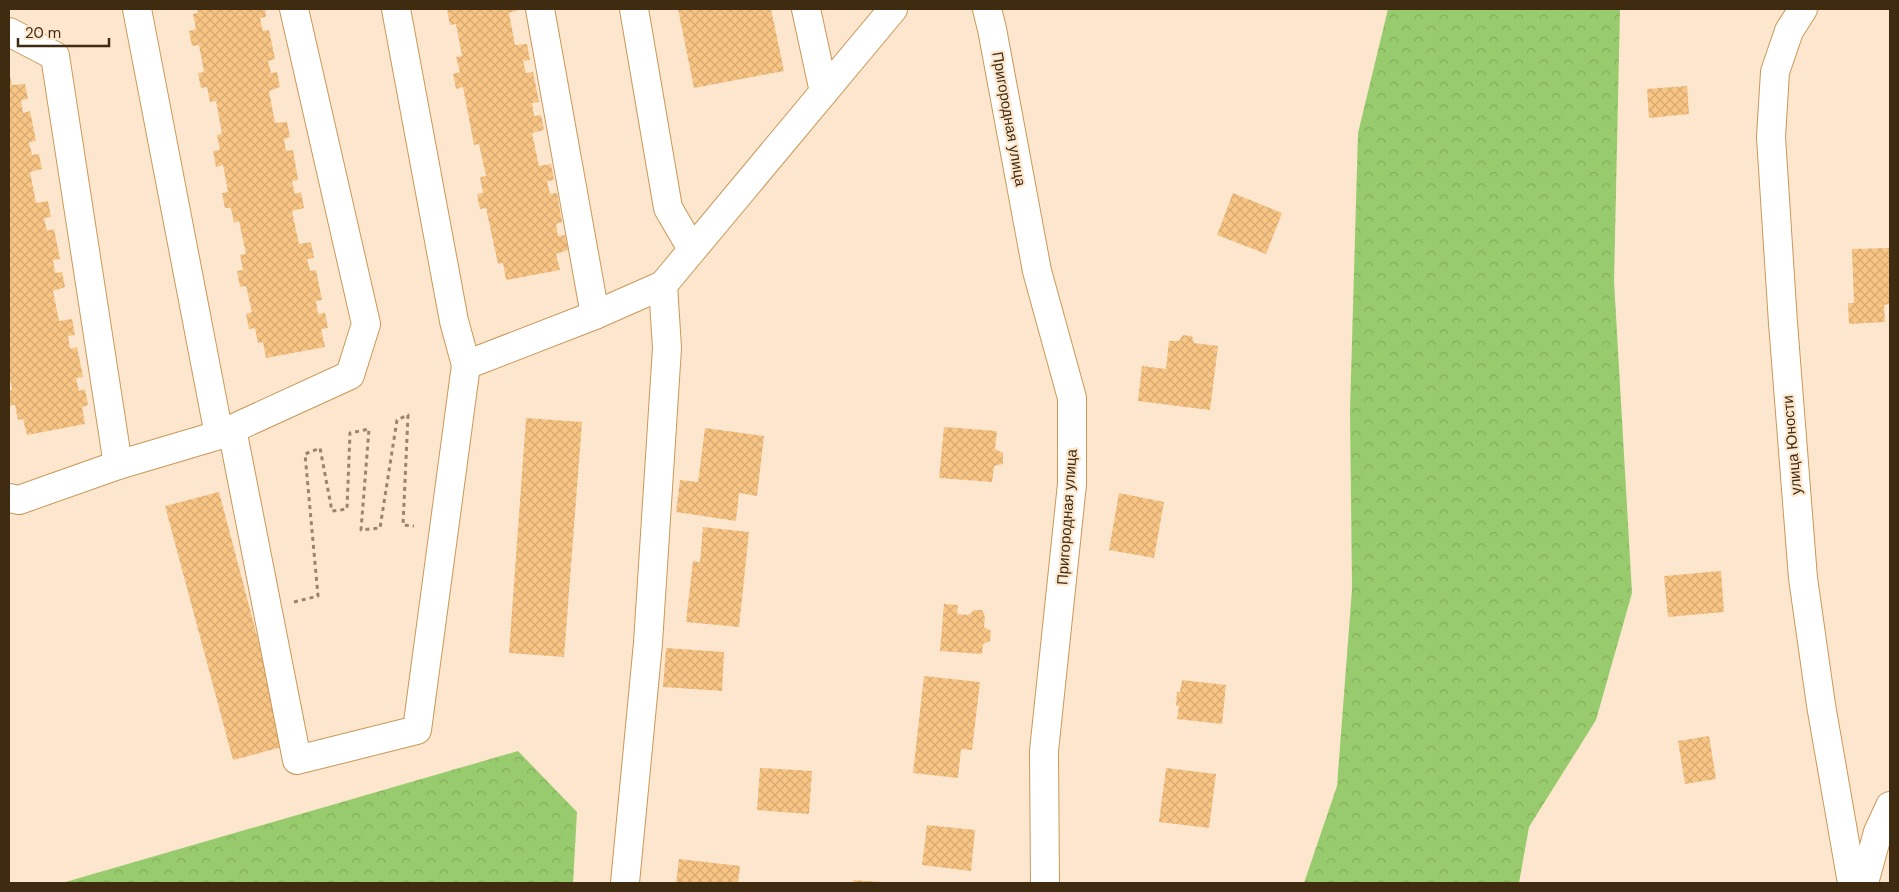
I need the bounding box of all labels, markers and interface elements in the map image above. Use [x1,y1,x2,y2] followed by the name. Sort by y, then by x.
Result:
[18,15,109,47] scale bar
[25,23,61,43] text: 20 m
[987,50,1031,188] street label: Пригородная улица
[1778,394,1806,496] street label: улица Юности
[1052,448,1082,586] street label: Пригородная улица

